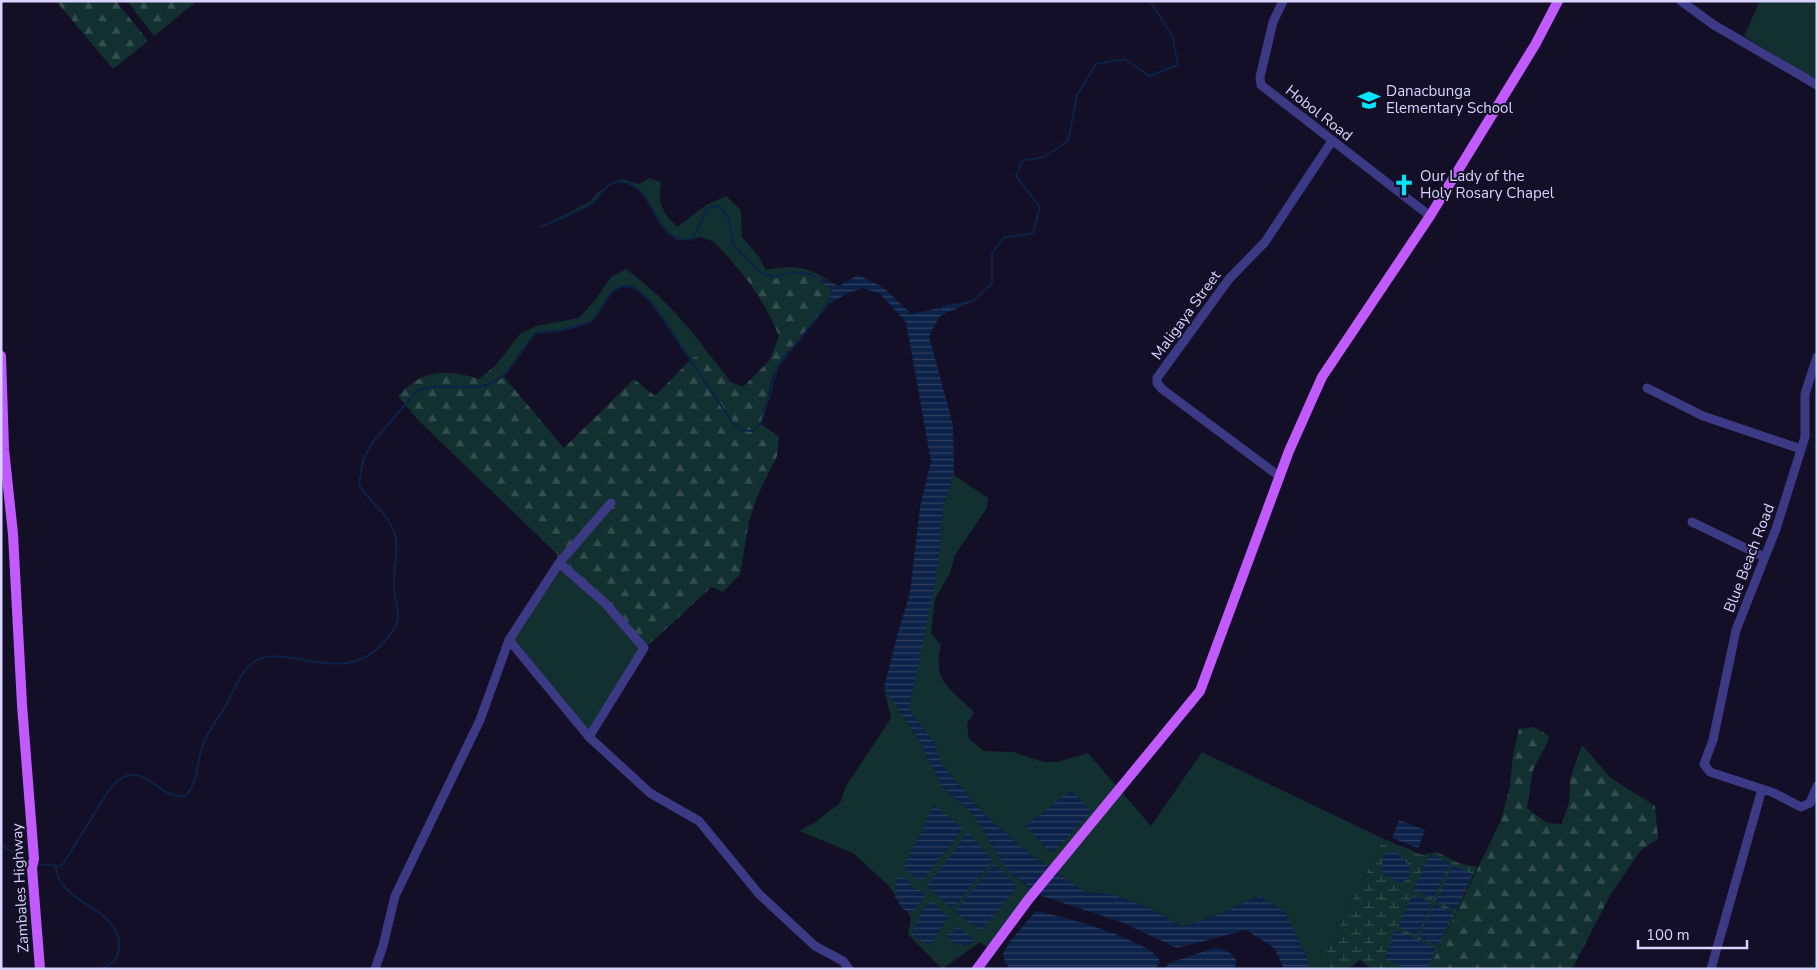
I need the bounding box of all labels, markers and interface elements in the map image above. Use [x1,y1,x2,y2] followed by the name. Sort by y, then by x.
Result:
[1281,80,1357,146] street label: Hobol Road
[1386,81,1513,118] place label: Danacbunga Elementary School
[1356,87,1382,113] school or university icon: Danacbunga Elementary School
[1420,166,1555,203] place label: Our Lady of the Holy Rosary Chapel
[1391,172,1417,198] church icon: Our Lady of the Holy Rosary Chapel
[1147,266,1226,364] street label: Maligaya Street
[1719,501,1779,615] street label: Blue Beach Road
[7,822,33,953] street label: Zambales Highway
[1638,918,1747,950] scale bar
[1646,925,1690,945] text: 100 m

